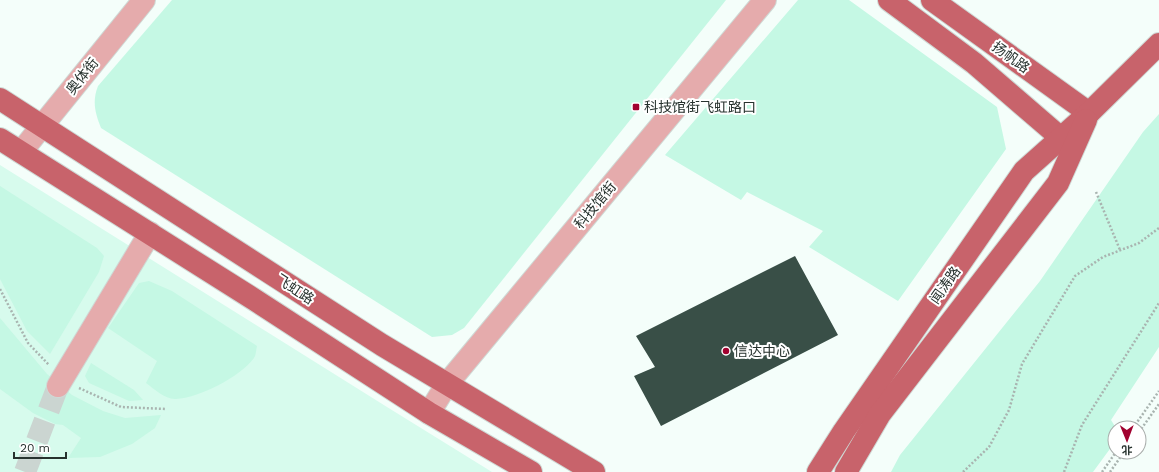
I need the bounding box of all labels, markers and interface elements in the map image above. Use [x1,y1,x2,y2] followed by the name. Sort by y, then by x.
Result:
[989,38,1033,76] street label: 扬帆路
[63,55,101,97] street label: 奥体街
[644,99,756,115] place label: 科技馆街飞虹路口
[631,102,641,112] marker: 科技馆街飞虹路口
[571,178,619,232] street label: 科技馆街
[926,263,964,307] street label: 闻涛路
[273,271,317,307] street label: 飞虹路
[734,343,790,359] place label: 信达中心
[721,346,731,356] marker: 信达中心
[1107,420,1147,460] north arrow
[14,434,66,460] scale bar
[20,441,50,455] text: 20 m
[1122,443,1133,456] text: 北

